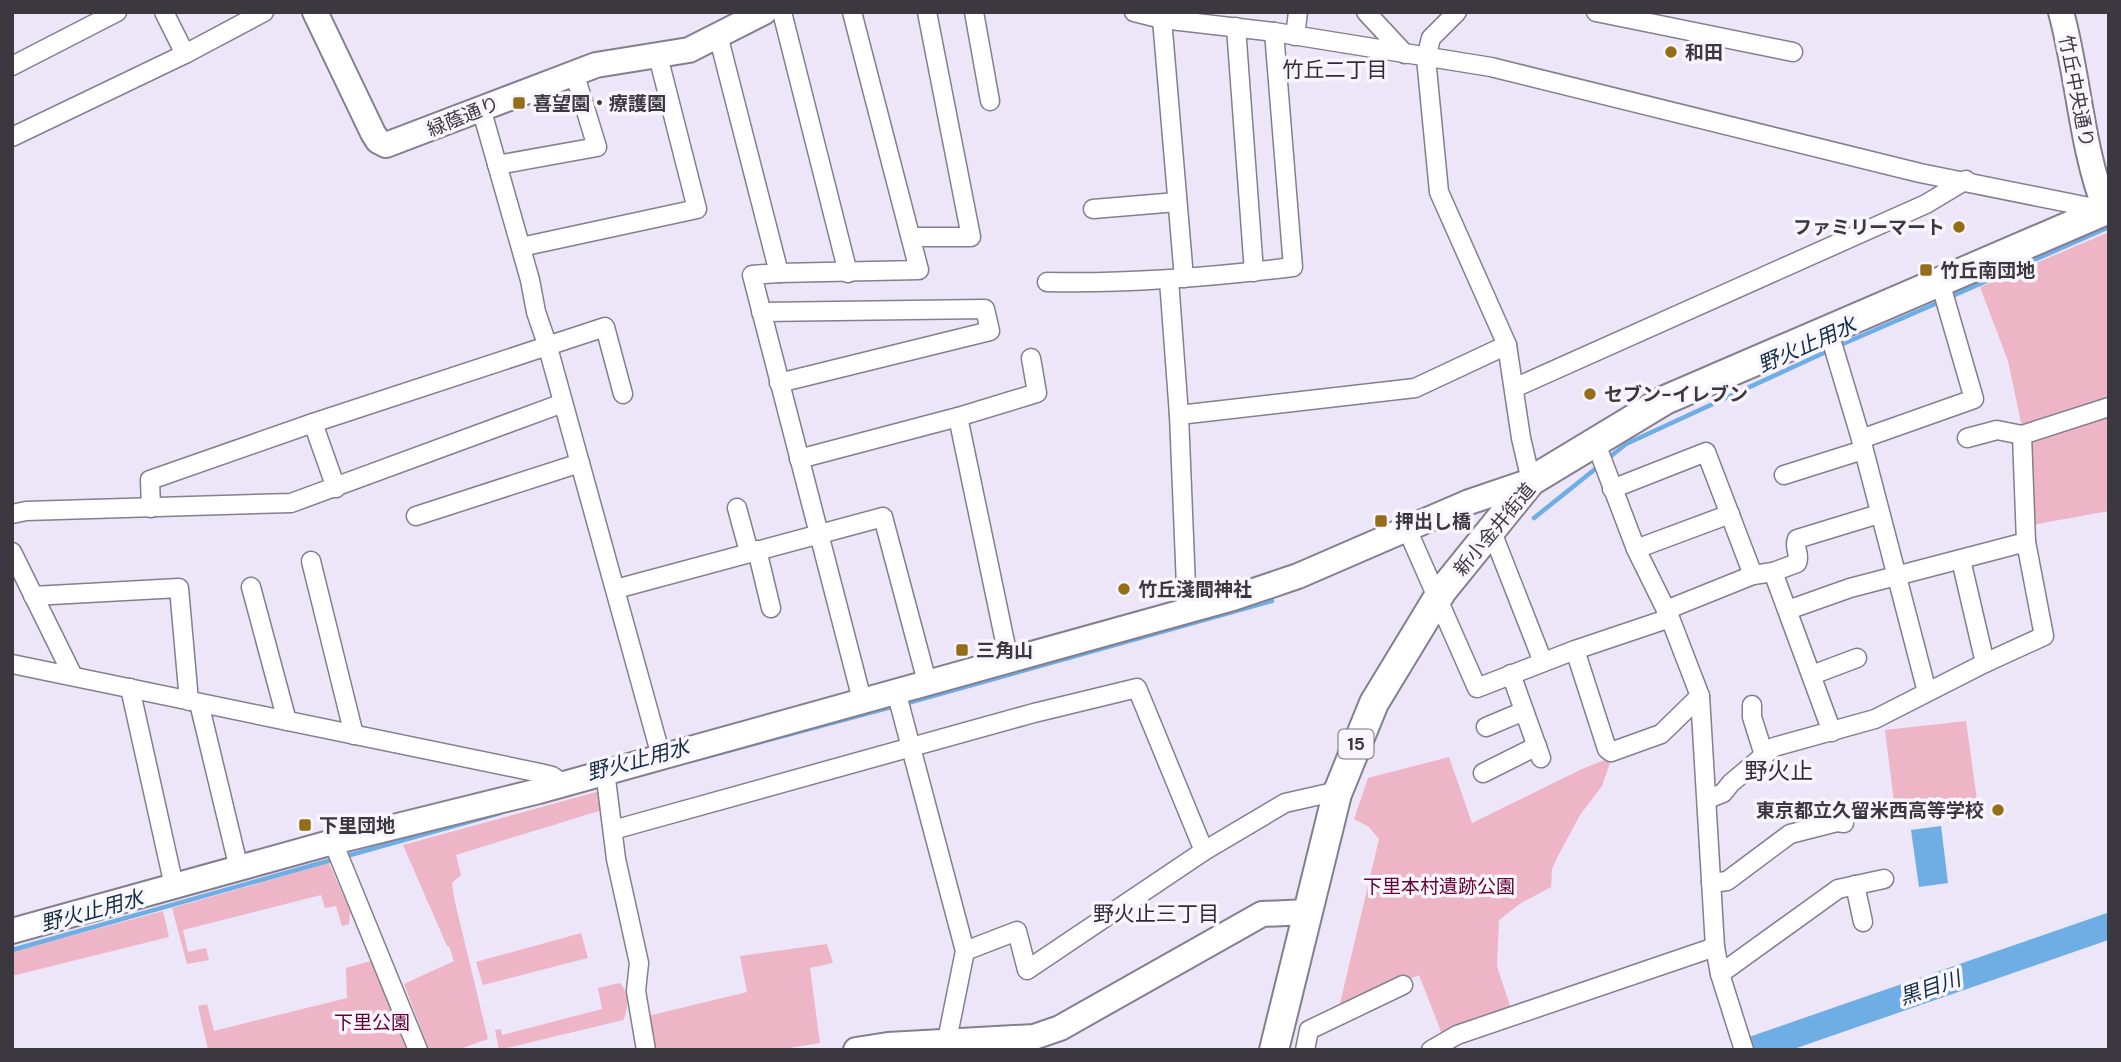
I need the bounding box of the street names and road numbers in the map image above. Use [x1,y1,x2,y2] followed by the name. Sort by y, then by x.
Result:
[2053,33,2100,149] street label: 竹丘中央通り
[423,91,503,142] street label: 緑蔭通り
[1448,478,1541,581] street label: 新小金井街道
[1338,730,1374,758] road number: 15

